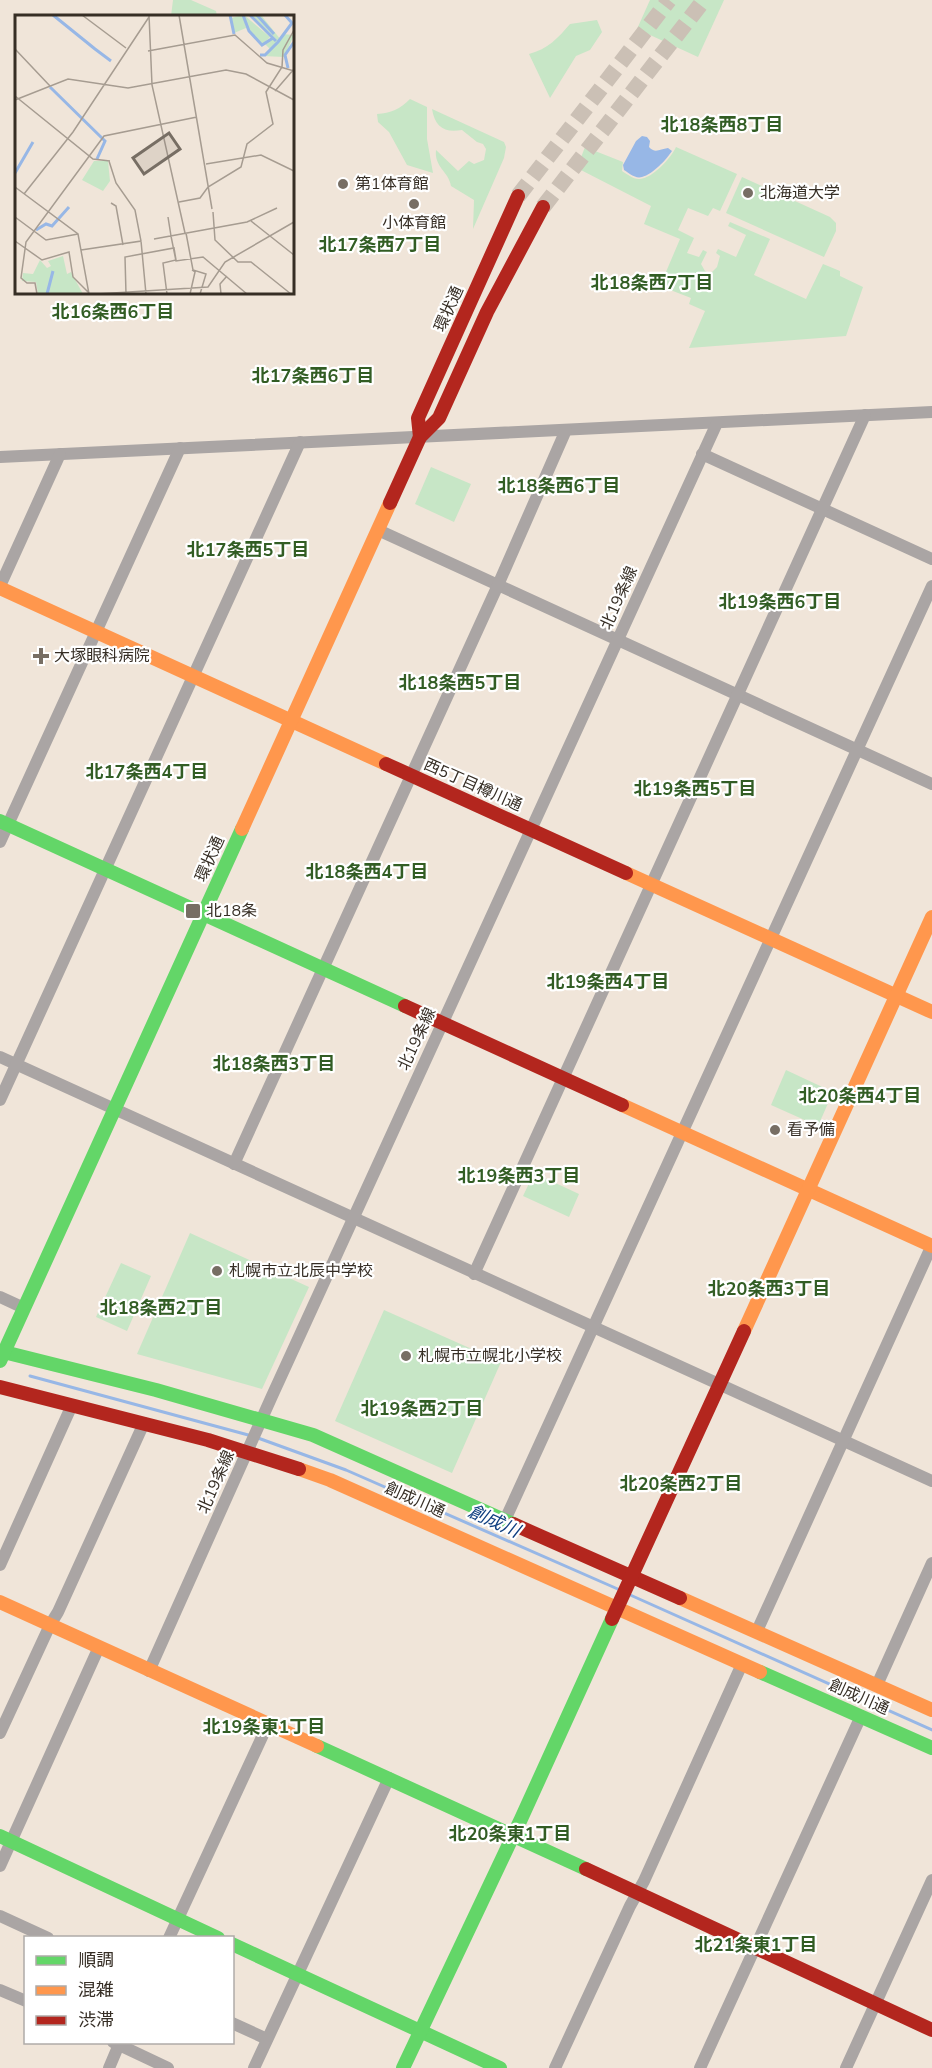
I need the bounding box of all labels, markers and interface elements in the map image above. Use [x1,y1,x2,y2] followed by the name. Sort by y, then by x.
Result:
[15,15,294,294] inset map
[661,113,783,137] district label: 北18条西8丁目
[355,173,429,195] place label: 第1体育館
[336,177,350,191] marker: 第1体育館
[760,182,840,204] place label: 北海道大学
[741,186,755,200] marker: 北海道大学
[407,197,421,211] marker: 小体育館
[382,212,446,234] place label: 小体育館
[319,233,441,257] district label: 北17条西7丁目
[591,271,713,295] district label: 北18条西7丁目
[429,283,469,335] street label: 環状通
[52,300,174,324] district label: 北16条西6丁目
[252,364,374,388] district label: 北17条西6丁目
[498,474,620,498] district label: 北18条西6丁目
[187,538,309,562] district label: 北17条西5丁目
[595,563,643,633] street label: 北19条線
[719,590,841,614] district label: 北19条西6丁目
[54,645,150,667] place label: 大塚眼科病院
[32,647,50,665] marker: 大塚眼科病院
[399,671,521,695] district label: 北18条西5丁目
[420,753,526,817] street label: 西5丁目樽川通
[86,760,208,784] district label: 北17条西4丁目
[634,777,756,801] district label: 北19条西5丁目
[190,833,230,885] street label: 環状通
[306,860,428,884] district label: 北18条西4丁目
[206,900,257,922] place label: 北18条
[184,902,202,920] marker: 北18条
[547,970,669,994] district label: 北19条西4丁目
[393,1004,441,1074] street label: 北19条線
[213,1052,335,1076] district label: 北18条西3丁目
[799,1084,921,1108] district label: 北20条西4丁目
[787,1119,835,1141] place label: 看予備
[768,1123,782,1137] marker: 看予備
[458,1164,580,1188] district label: 北19条西3丁目
[229,1260,373,1282] place label: 札幌市立北辰中学校
[210,1264,224,1278] marker: 札幌市立北辰中学校
[708,1277,830,1301] district label: 北20条西3丁目
[100,1296,222,1320] district label: 北18条西2丁目
[418,1345,562,1367] place label: 札幌市立幌北小学校
[399,1349,413,1363] marker: 札幌市立幌北小学校
[361,1397,483,1421] district label: 北19条西2丁目
[192,1447,240,1517] street label: 北19条線
[620,1472,742,1496] district label: 北20条西2丁目
[381,1477,449,1523] street label: 創成川通
[464,1499,525,1544] water label: 創成川
[825,1674,893,1720] street label: 創成川通
[203,1715,325,1739] district label: 北19条東1丁目
[449,1822,571,1846] district label: 北20条東1丁目
[695,1933,817,1957] district label: 北21条東1丁目
[24,1936,234,2044] legend
[78,1948,114,1972] text: 順調
[78,1978,114,2002] text: 混雑
[78,2008,114,2032] text: 渋滞

